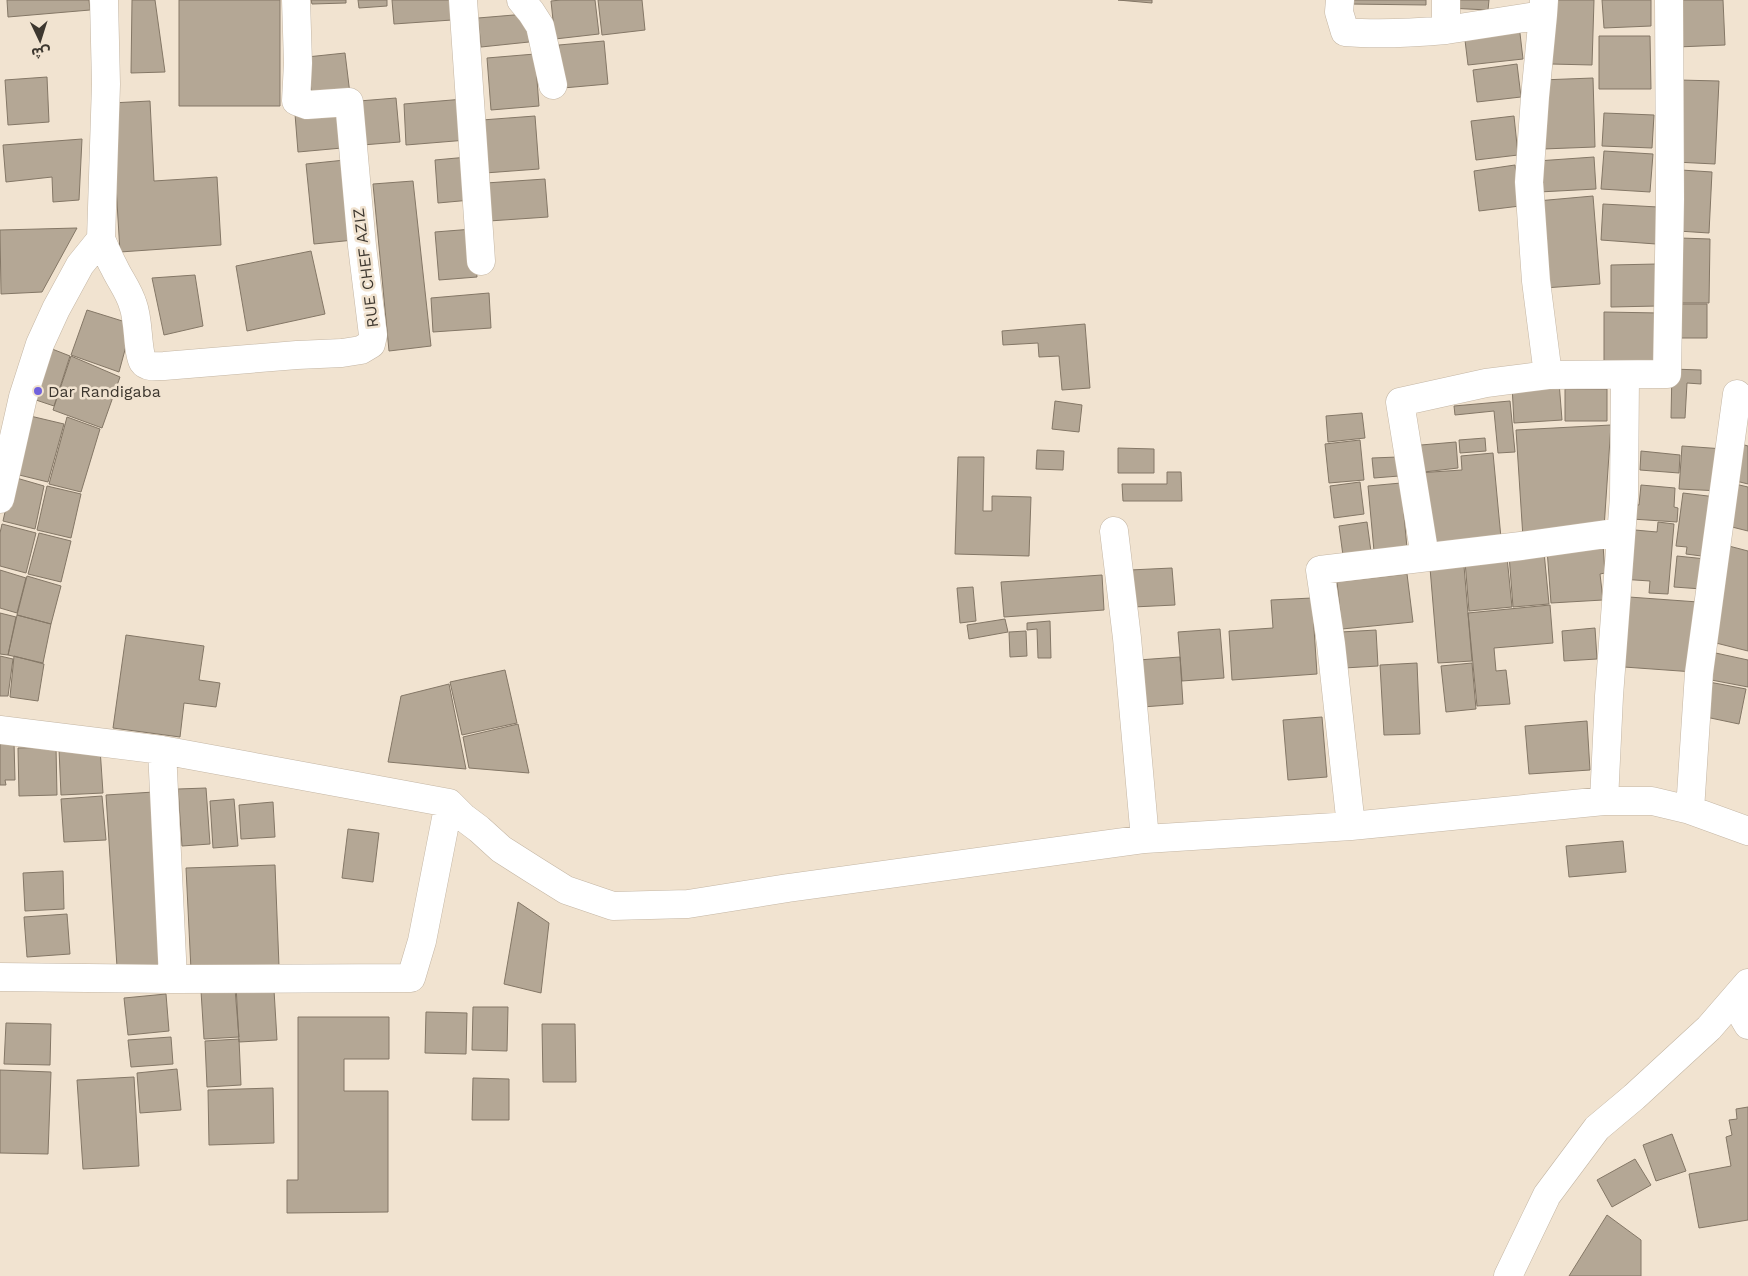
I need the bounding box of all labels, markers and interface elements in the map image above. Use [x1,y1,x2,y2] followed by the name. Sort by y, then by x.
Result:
[15,15,65,65] north arrow
[31,44,51,62] text: ش
[349,207,382,329] street label: RUE CHEF AZIZ
[48,382,161,401] place label: Dar Randigaba
[32,385,44,397] marker: Dar Randigaba

